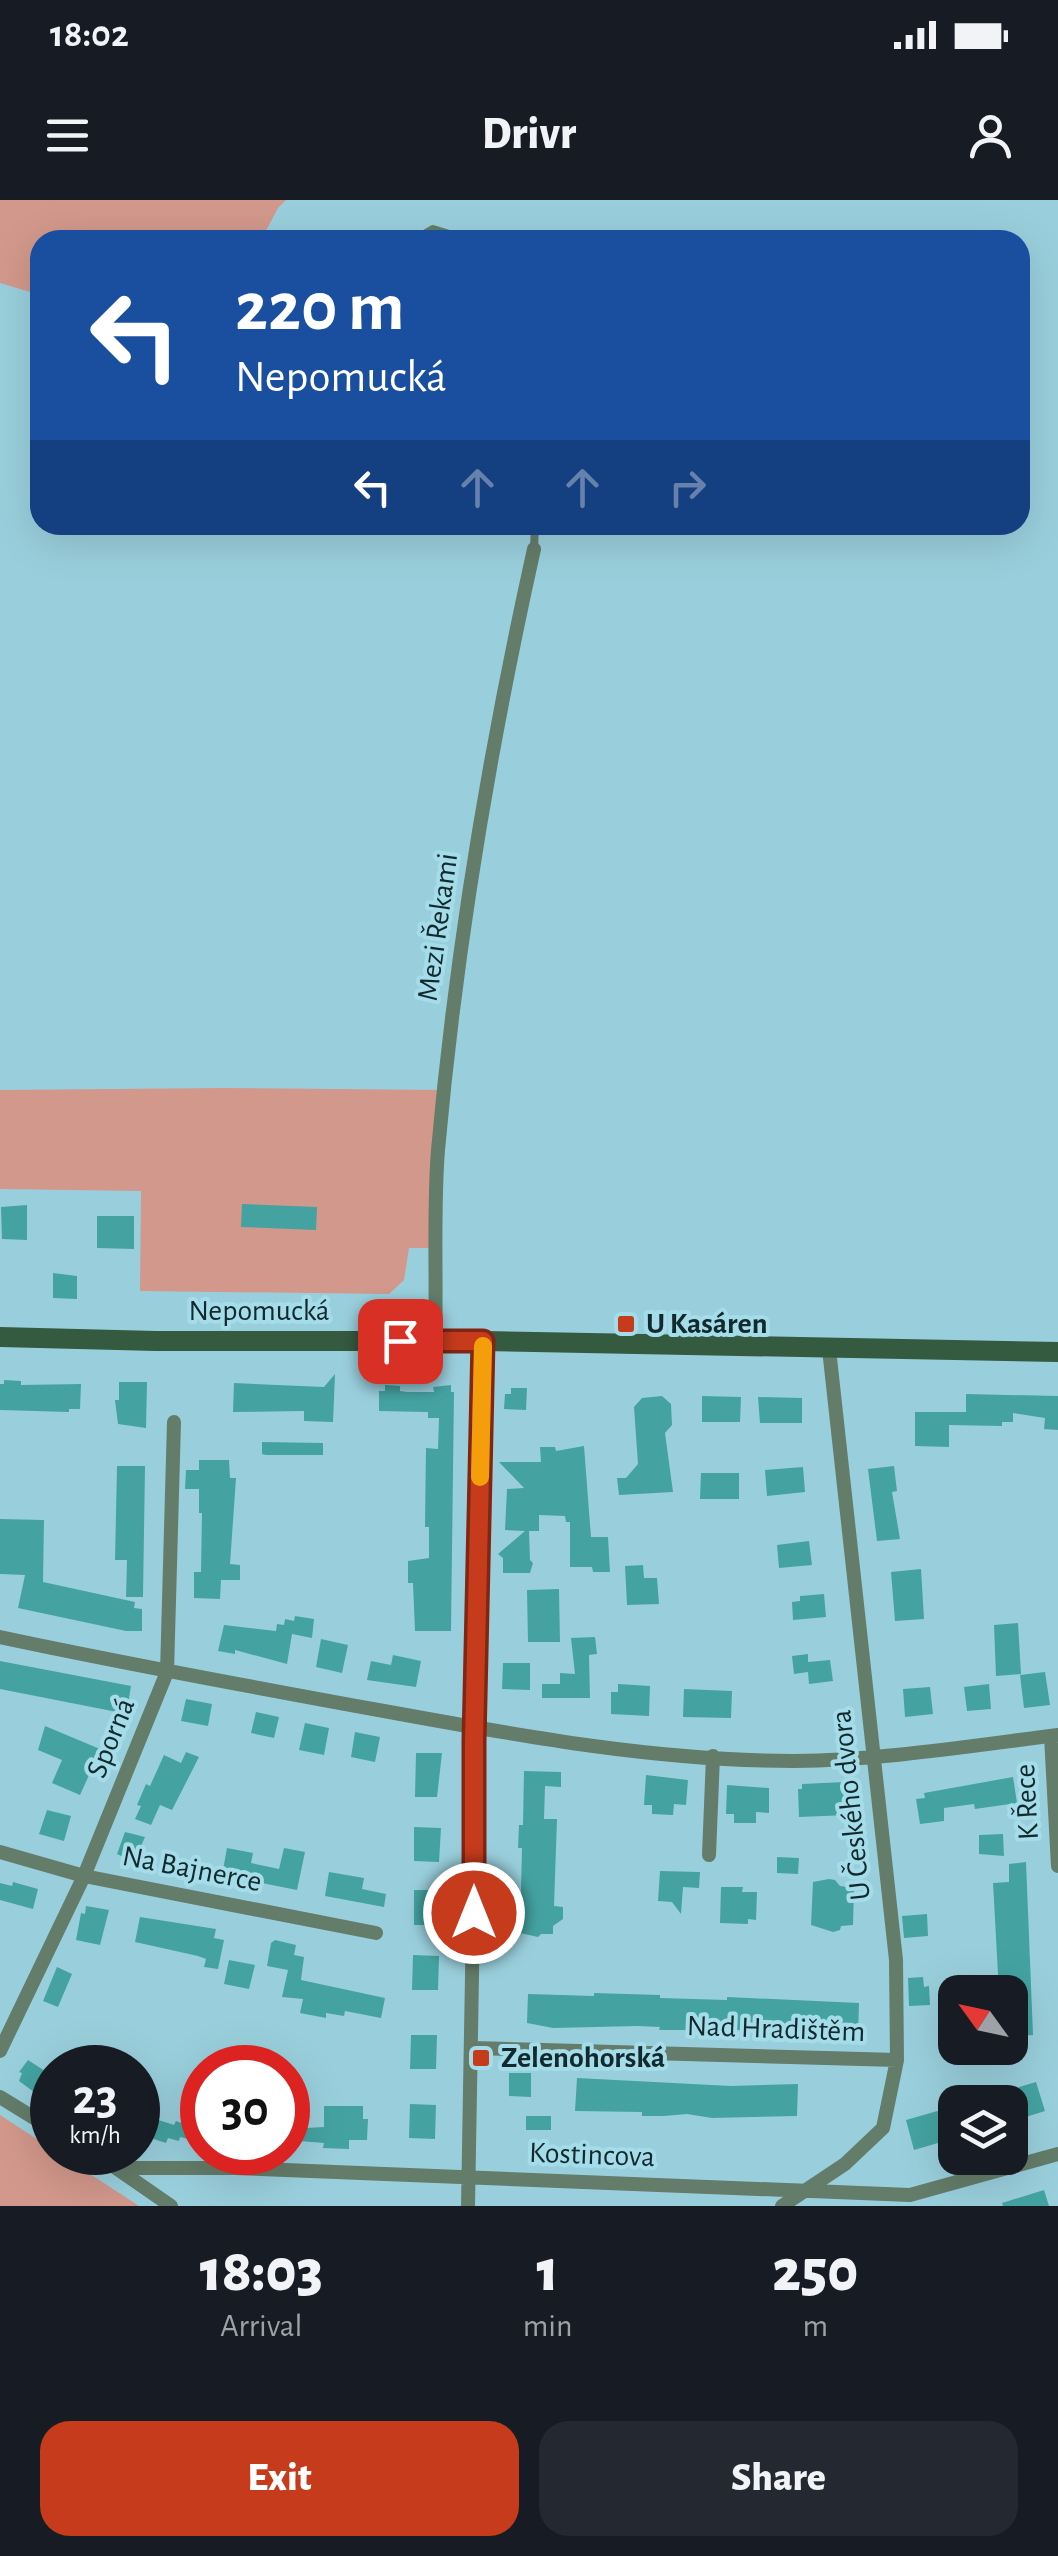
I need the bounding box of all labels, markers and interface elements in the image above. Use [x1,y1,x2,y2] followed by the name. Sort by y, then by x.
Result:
[50,16,129,54] text: 18:02
[40,108,95,163] icon: menu
[963,108,1018,163] icon: person
[482,112,576,157] text: Drivr
[70,270,200,400] icon: left
[235,273,404,343] text: 220 m
[235,355,447,400] text: Nepomucká
[345,460,400,515] icon: left
[450,460,505,515] icon: ahead
[555,460,610,515] icon: ahead
[660,460,715,515] icon: right
[411,851,463,1003] street label: Mezi Řekami
[188,1296,330,1326] street label: Nepomucká
[358,1299,443,1384] pin
[646,1309,768,1339] place label: U Kasáren
[615,1313,637,1335] marker: U Kasáren
[373,1314,428,1369] icon: arrive
[82,1694,140,1782] street label: Sporná
[824,1708,876,1902] street label: U Českého dvora
[1008,1763,1044,1841] street label: K Řece
[120,1841,264,1897] street label: Na Bajnerce
[422,1861,526,1965] position arrow
[938,1975,1028,2065] north arrow
[938,1975,1028,2175] map controls
[686,2011,866,2047] street label: Nad Hradištěm
[501,2043,665,2073] place label: Zelenohorská
[180,2045,310,2175] speed limit sign: 30
[470,2047,492,2069] marker: Zelenohorská
[72,2073,118,2123] text: 23
[938,2085,1028,2175] button: layers
[69,2123,121,2148] text: km/h
[529,2138,655,2172] street label: Kostincova
[200,2242,323,2302] text: 18:03
[537,2242,559,2302] text: 1
[772,2242,858,2302] text: 250
[220,2310,302,2342] text: Arrival
[523,2310,573,2342] text: min
[802,2310,828,2342] text: m
[40,2421,519,2536] button: Exit
[539,2421,1018,2536] button: Share

